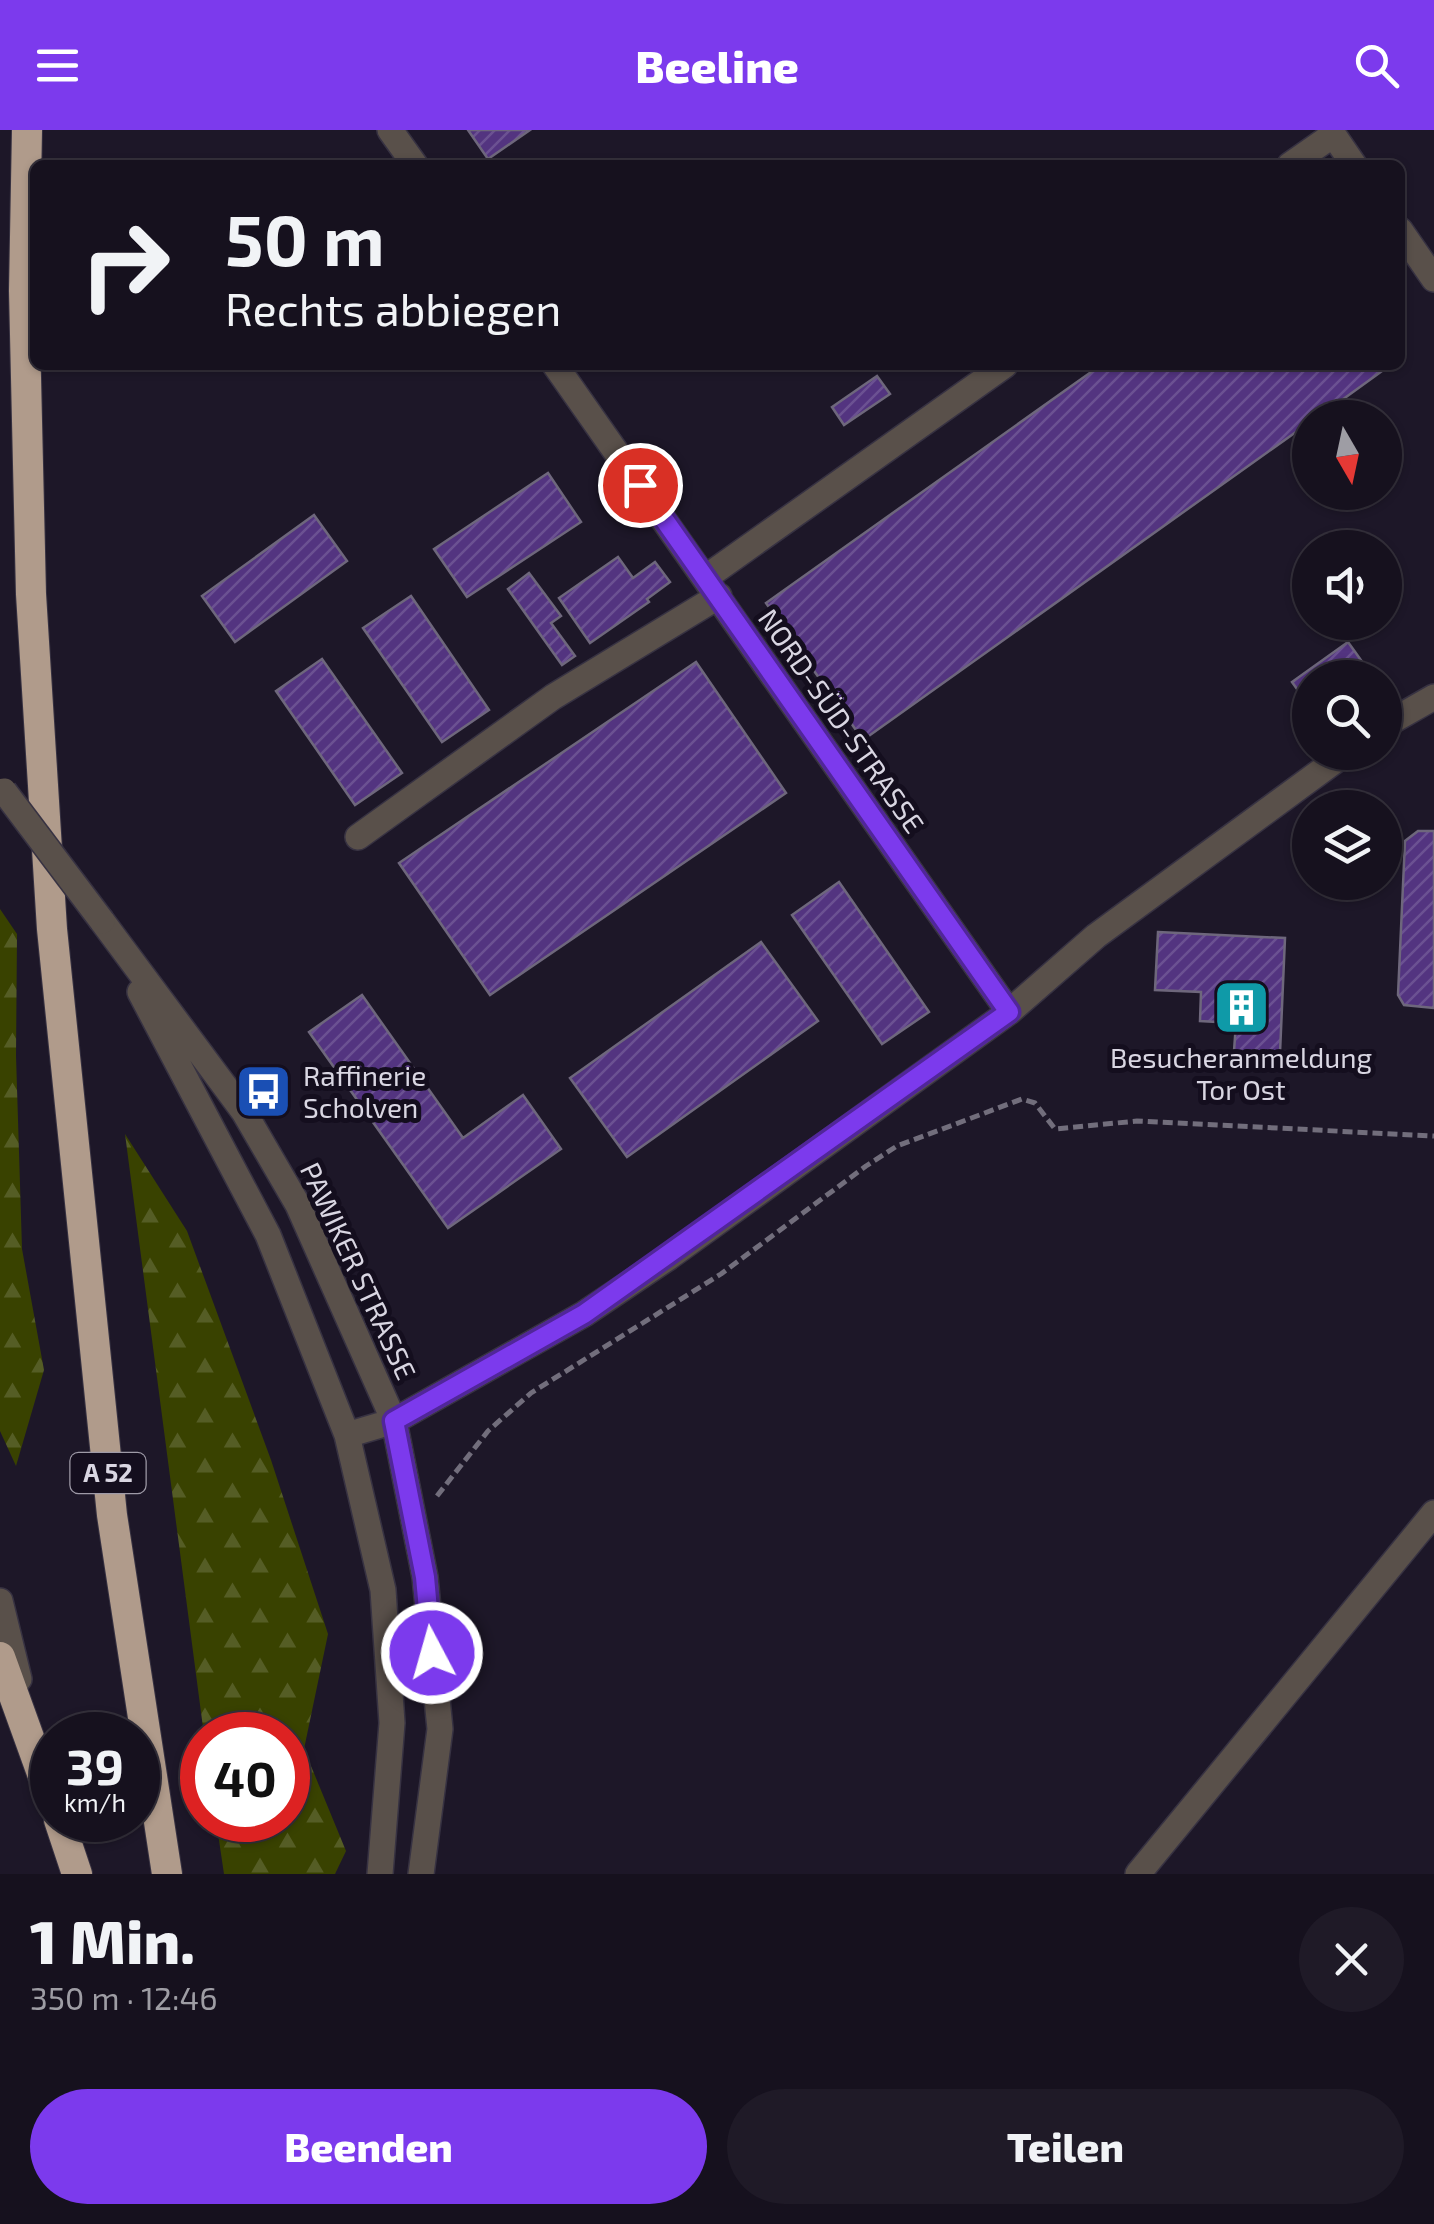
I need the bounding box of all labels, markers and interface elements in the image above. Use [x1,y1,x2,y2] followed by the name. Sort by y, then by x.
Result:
[30,38,85,93] icon: menu
[635,38,799,92] text: Beeline
[1349,38,1404,93] icon: search
[225,196,385,280] text: 50 m
[60,200,190,330] icon: right
[225,281,562,335] text: Rechts abbiegen
[1292,400,1402,510] north arrow
[1292,400,1402,900] map controls
[598,443,683,528] pin
[613,458,668,513] icon: arrive
[1292,530,1402,640] button: sound
[752,602,932,839] street label: NORD-SÜD-STRASSE
[1292,660,1402,770] button: search
[1292,790,1402,900] button: layers
[1211,977,1271,1037] building icon: Besucheranmeldung Tor Ost
[1110,1040,1372,1106] place label: Besucheranmeldung Tor Ost
[303,1058,426,1124] place label: Raffinerie Scholven
[234,1062,294,1122] bus stop icon: Raffinerie Scholven
[294,1157,424,1385] street label: PAWIKER STRASSE
[70,1453,146,1493] road number: A 52
[380,1601,484,1705] position arrow
[180,1712,310,1842] speed limit sign: 40
[66,1735,124,1795] text: 39
[64,1787,126,1817] text: km/h
[30,1904,195,1976] text: 1 Min.
[1299,1907,1404,2012] button: close
[30,1978,218,2016] text: 350 m · 12:46
[30,2089,707,2204] button: Beenden
[727,2089,1404,2204] button: Teilen

